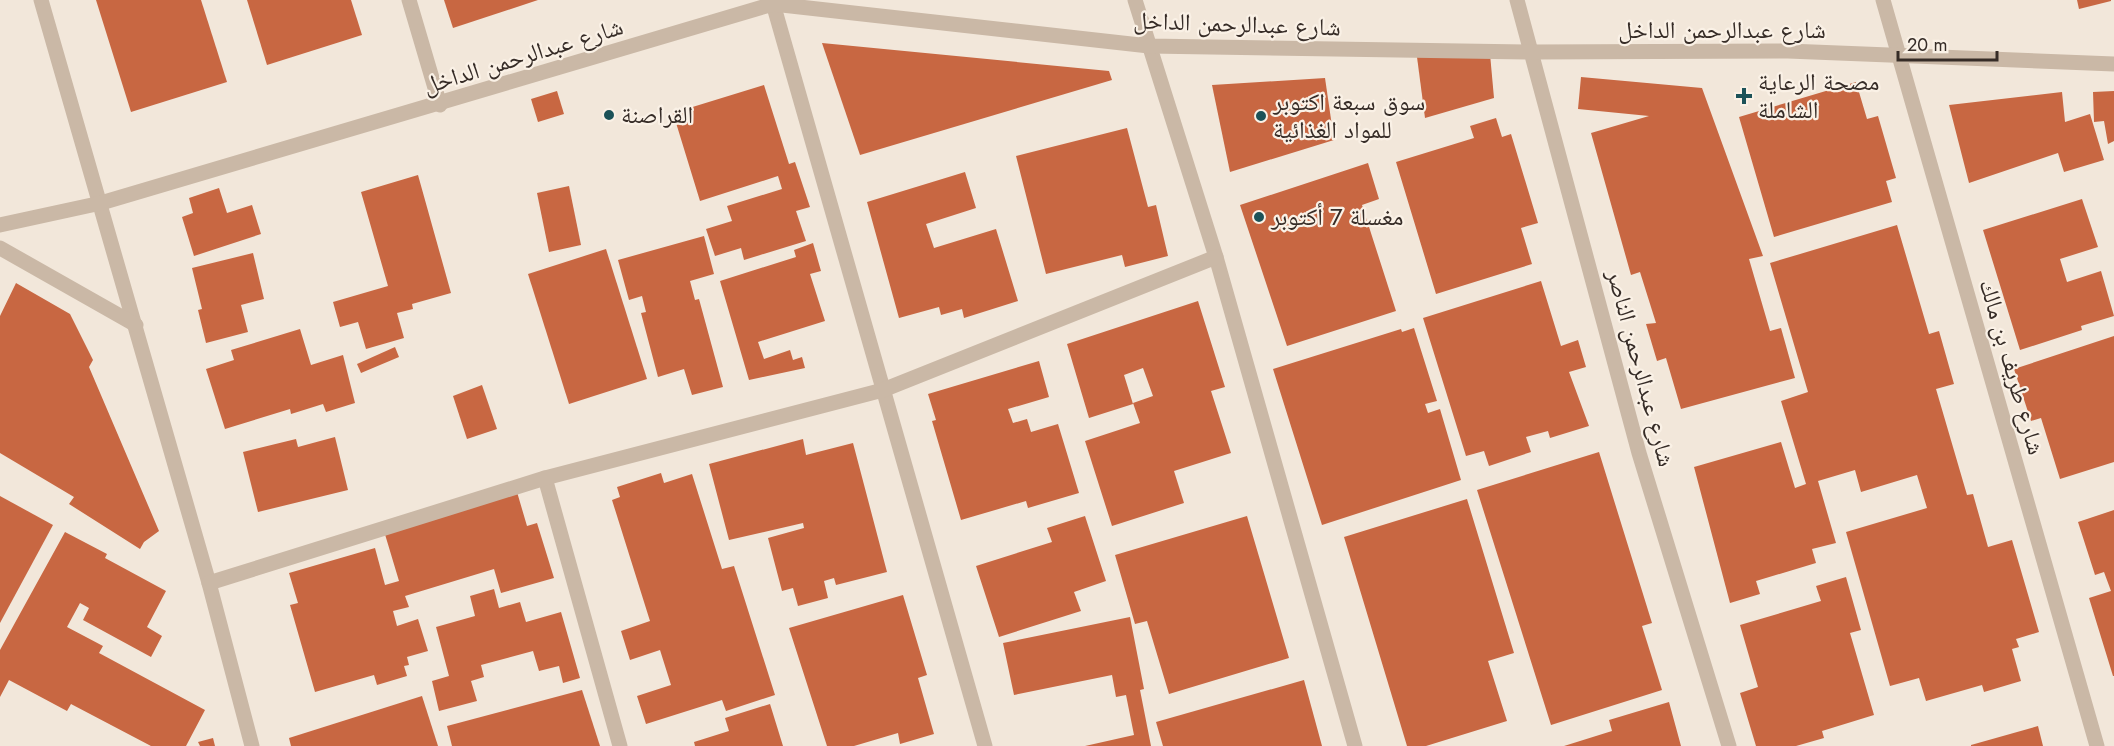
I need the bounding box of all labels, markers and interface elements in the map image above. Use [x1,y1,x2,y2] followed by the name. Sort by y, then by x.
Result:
[1133,2,1341,45] street label: شارع عبدالرحمن الداخل
[418,8,627,103] street label: شارع عبدالرحمن الداخل
[1618,12,1826,47] street label: شارع عبدالرحمن الداخل
[1898,24,1997,62] scale bar
[1907,32,1947,58] text: 20 m
[1758,64,1879,127] place label: مصحة الرعاية الشاملة
[1272,84,1425,147] place label: سوق سبعة اكتوبر للمواد الغذائية
[1735,87,1753,105] marker: مصحة الرعاية الشاملة
[621,97,693,132] place label: القراصنة
[602,108,616,122] marker: القراصنة
[1254,109,1268,123] marker: سوق سبعة اكتوبر للمواد الغذائية
[1270,199,1403,234] place label: مغسلة 7 أكتوبر
[1252,210,1266,224] marker: مغسلة 7 أكتوبر
[1598,264,1685,470] street label: شارع عبدالرحمن الناصر
[1971,275,2054,459] street label: شارع طريف بن مالك

